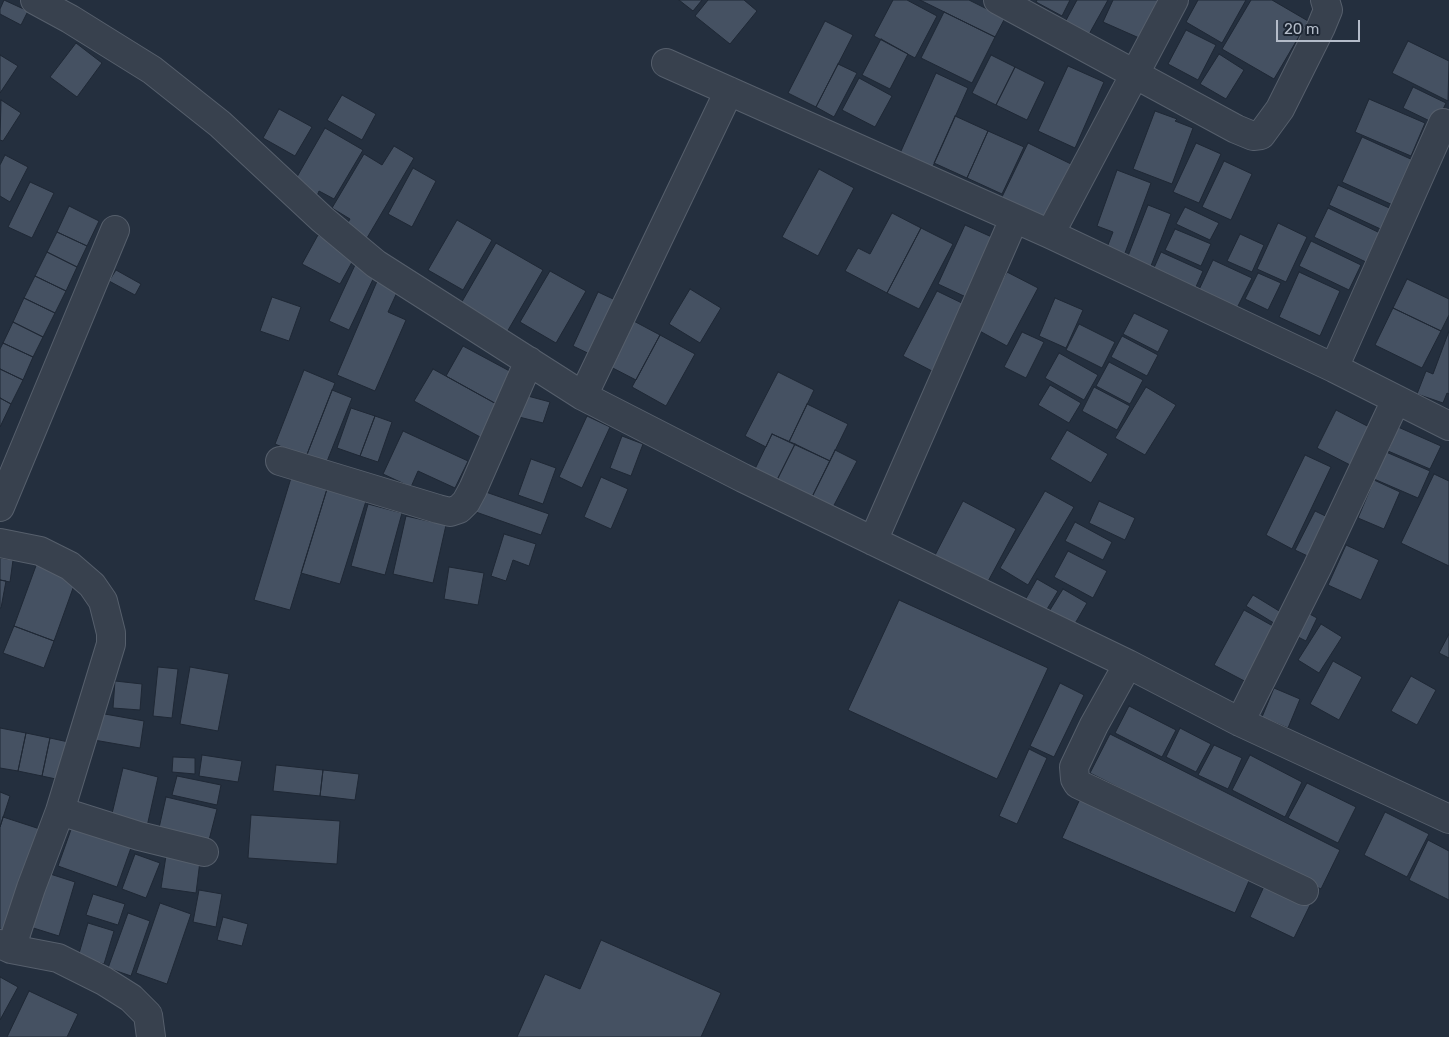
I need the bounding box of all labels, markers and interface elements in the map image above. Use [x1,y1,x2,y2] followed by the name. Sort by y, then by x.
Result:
[1279,10,1363,42] scale bar
[1284,20,1319,38] text: 20 m

